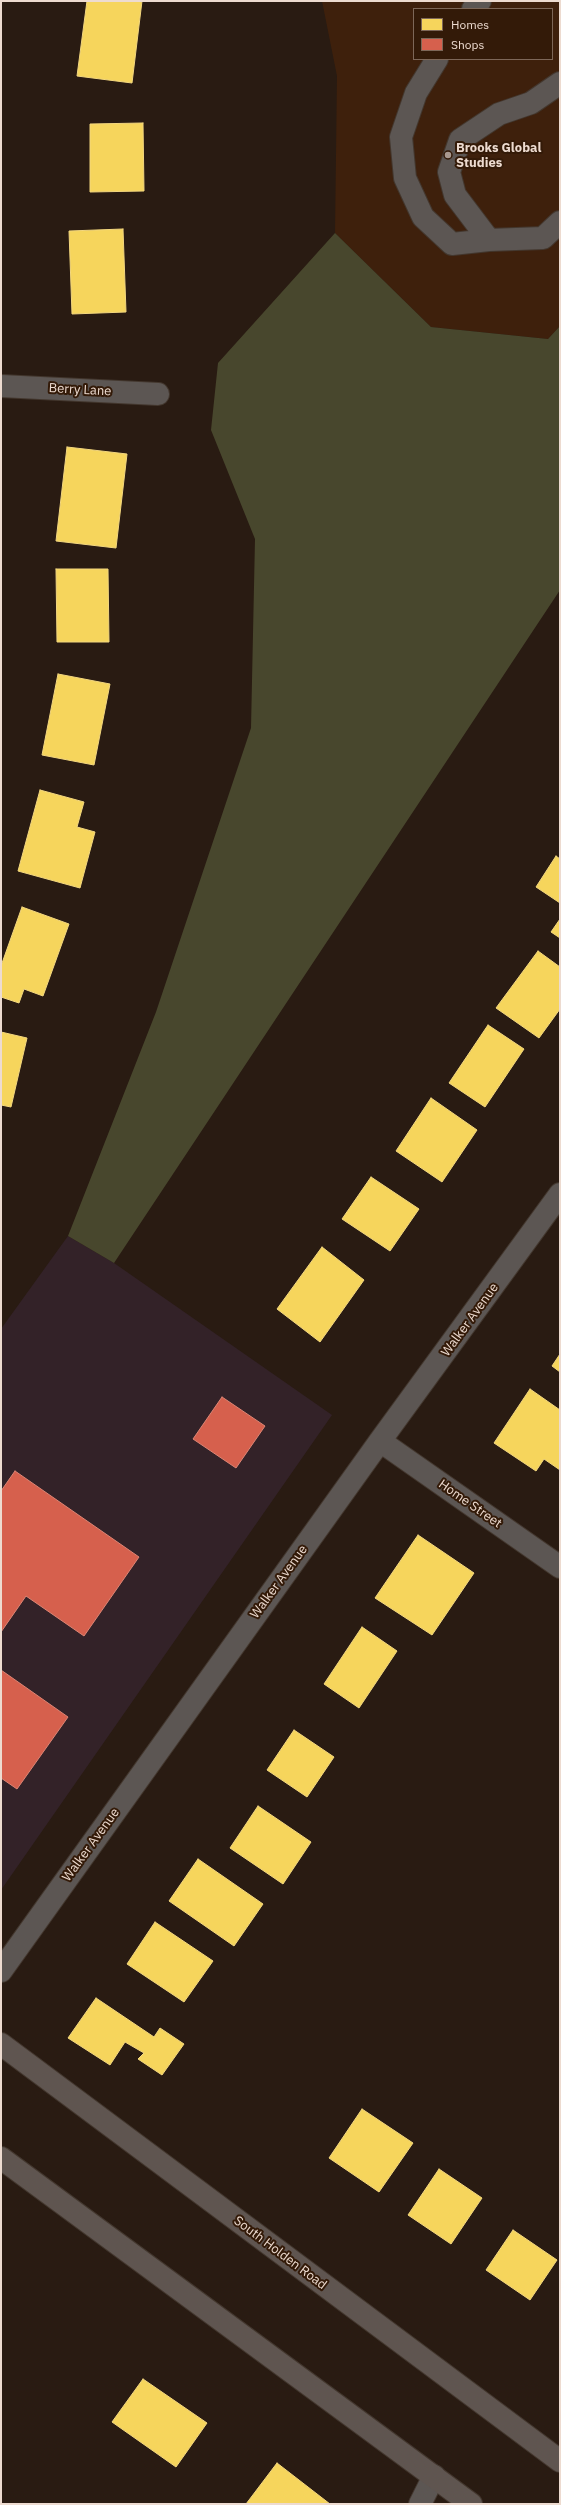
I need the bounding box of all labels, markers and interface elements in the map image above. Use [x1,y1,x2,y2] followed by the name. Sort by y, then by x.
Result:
[413,8,553,60] legend
[451,17,489,32] text: Homes
[451,37,484,52] text: Shops
[456,140,541,171] place label: Brooks Global Studies
[443,150,453,160] marker: Brooks Global Studies
[48,381,112,399] street label: Berry Lane
[438,1280,502,1360] street label: Walker Avenue
[435,1476,505,1532] street label: Home Street
[247,1542,311,1622] street label: Walker Avenue
[59,1805,123,1885] street label: Walker Avenue
[230,2213,330,2293] street label: South Holden Road

